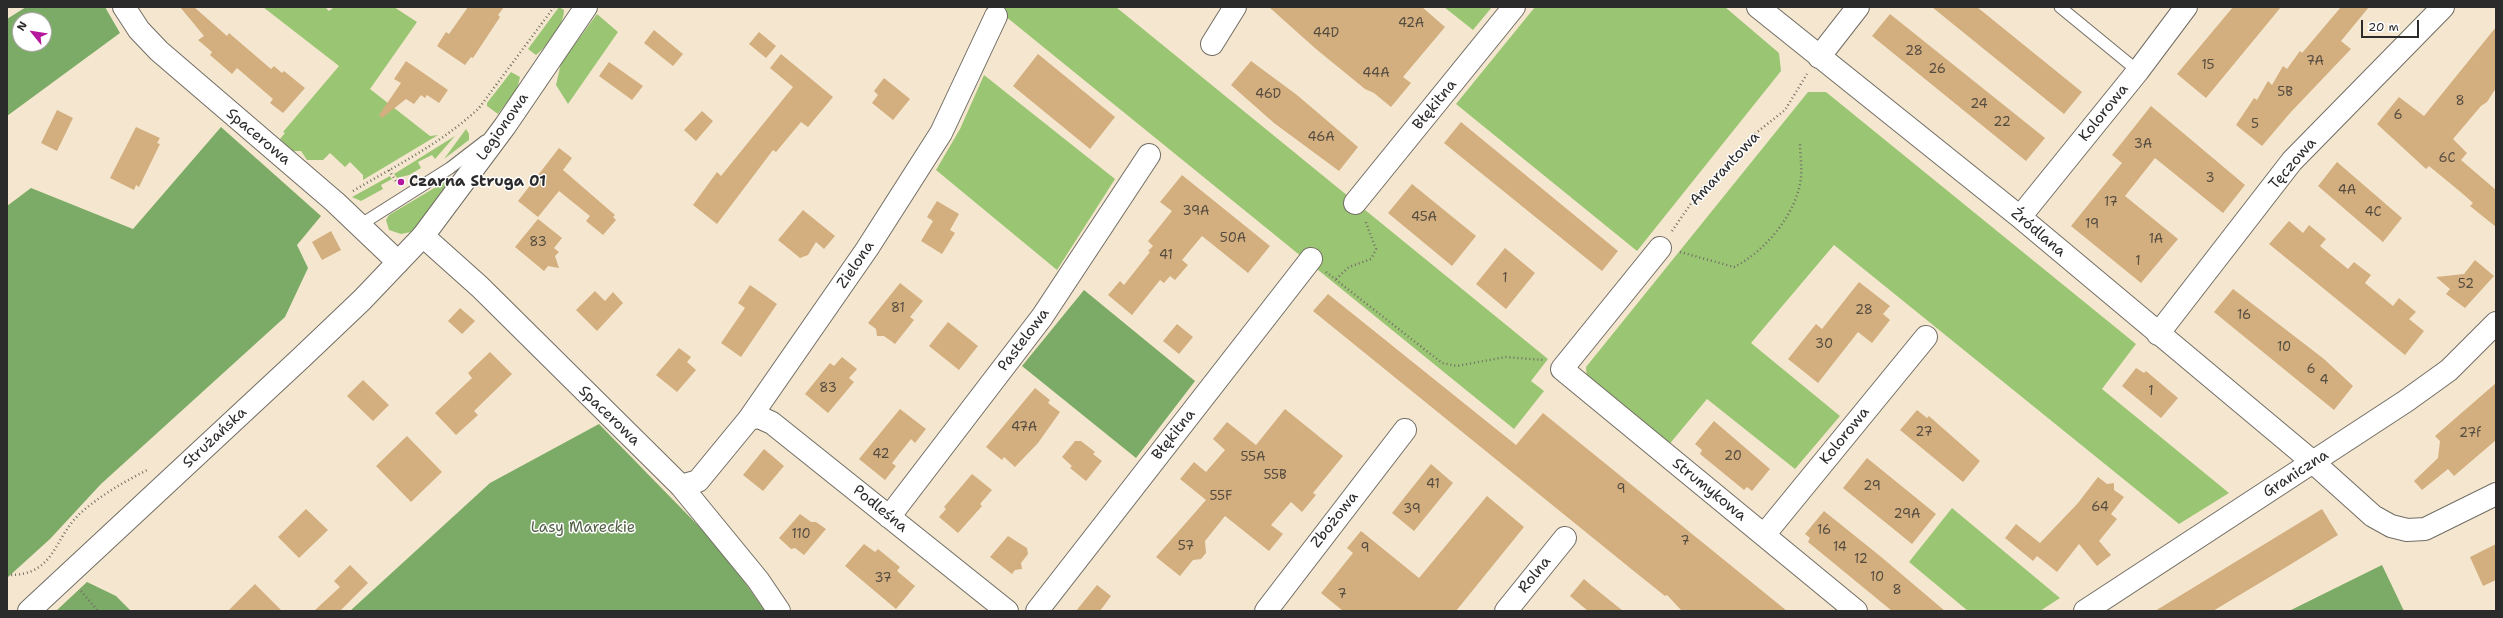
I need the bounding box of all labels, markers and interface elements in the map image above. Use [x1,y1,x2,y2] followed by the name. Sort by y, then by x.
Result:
[12,12,52,52] north arrow
[2363,12,2421,38] scale bar
[1398,16,1424,32] house number: 42A
[13,19,31,34] text: N
[2368,19,2399,35] text: 20 m
[1313,26,1339,42] house number: 44D
[1905,44,1923,60] house number: 28
[2306,54,2324,70] house number: 7A
[2201,58,2215,74] house number: 15
[1928,62,1946,78] house number: 26
[1362,66,1390,82] house number: 44A
[1409,76,1461,134] street label: Błękitna
[2075,81,2133,145] street label: Kolorowa
[2277,85,2293,101] house number: 5B
[1255,87,1281,103] house number: 46D
[473,90,533,164] street label: Legionowa
[2455,94,2465,110] house number: 8
[1970,97,1988,113] house number: 24
[222,105,294,169] street label: Spacerowa
[2393,108,2403,124] house number: 6
[1993,115,2011,131] house number: 22
[2251,117,2259,133] house number: 5
[1686,128,1764,210] street label: Amarantowa
[1307,130,1335,146] house number: 46A
[2266,134,2320,194] street label: Tęczowa
[2134,137,2152,153] house number: 3A
[2439,151,2455,167] house number: 6C
[2205,171,2215,187] house number: 3
[409,173,546,191] place label: Czarna Struga 01
[396,177,406,187] marker: Czarna Struga 01
[2338,183,2356,199] house number: 4A
[2104,195,2118,211] house number: 17
[1183,204,1209,220] house number: 39A
[2007,205,2069,261] street label: Źródlana
[2364,205,2382,221] house number: 4C
[1411,210,1437,226] house number: 45A
[2085,217,2099,233] house number: 19
[1220,231,1246,247] house number: 50A
[2149,232,2163,248] house number: 1A
[529,235,547,251] house number: 83
[834,238,878,292] street label: Zielona
[1159,248,1173,264] house number: 41
[2135,254,2141,270] house number: 1
[1502,271,1508,287] house number: 1
[2458,277,2474,293] house number: 52
[891,301,905,317] house number: 81
[1855,303,1873,319] house number: 28
[994,305,1054,375] street label: Pastelowa
[2237,308,2251,324] house number: 16
[1815,337,1833,353] house number: 30
[2277,340,2291,356] house number: 10
[2306,362,2316,378] house number: 6
[2319,373,2329,389] house number: 4
[819,381,837,397] house number: 83
[574,382,644,450] street label: Spacerowa
[2148,384,2154,400] house number: 1
[179,404,251,472] street label: Strużańska
[1816,404,1874,468] street label: Kolorowa
[1149,406,1199,464] street label: Błękitna
[1011,420,1037,436] house number: 47A
[1915,425,1933,441] house number: 27
[2459,426,2481,442] house number: 27f
[2260,446,2332,502] street label: Graniczna
[872,447,890,463] house number: 42
[1724,449,1742,465] house number: 20
[1241,450,1265,466] house number: 55A
[1668,455,1750,525] street label: Strumykowa
[1263,468,1287,484] house number: 55B
[1426,477,1440,493] house number: 41
[1863,479,1881,495] house number: 29
[849,482,911,536] street label: Podleśna
[1616,482,1626,498] house number: 9
[1308,488,1362,552] street label: Zbożowa
[1210,489,1232,505] house number: 55F
[2091,500,2109,516] house number: 64
[1403,502,1421,518] house number: 39
[1894,507,1920,523] house number: 29A
[531,519,635,537] park label: Lasy Mareckie
[1817,523,1831,539] house number: 16
[791,527,811,543] house number: 110
[1680,534,1690,550] house number: 7
[1178,539,1194,555] house number: 57
[1833,540,1847,556] house number: 14
[1360,541,1370,557] house number: 9
[1854,552,1868,568] house number: 12
[1515,553,1555,597] street label: Rolna
[1870,570,1884,586] house number: 10
[874,571,892,587] house number: 37
[1892,583,1902,599] house number: 8
[1337,587,1347,603] house number: 7

